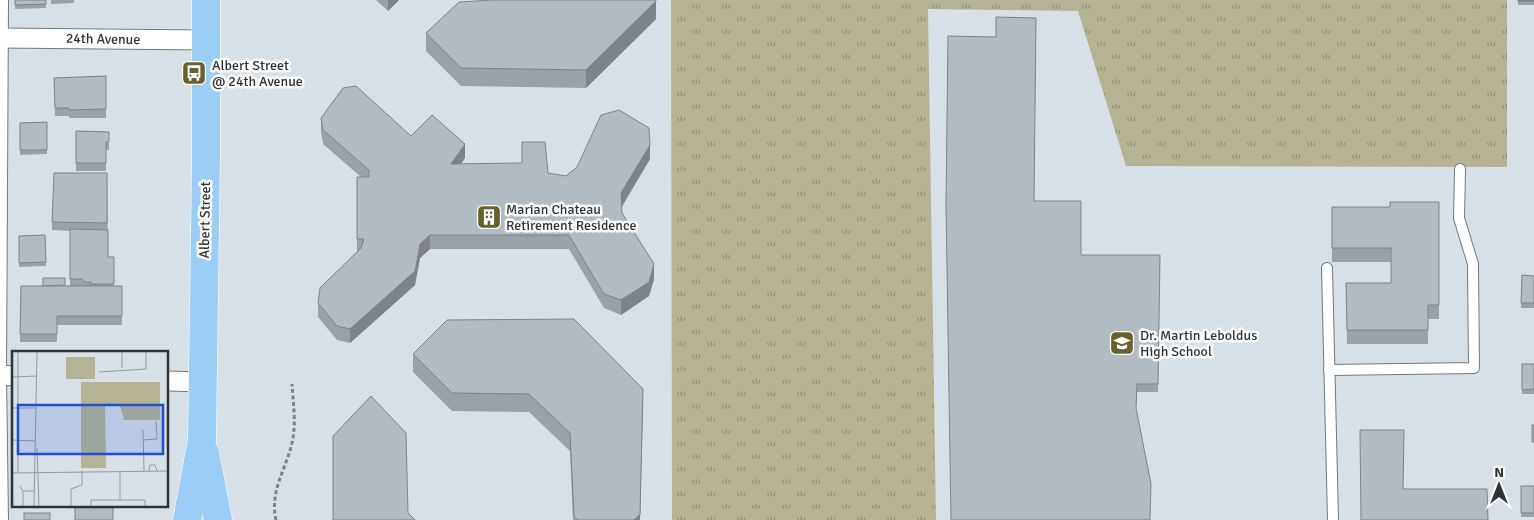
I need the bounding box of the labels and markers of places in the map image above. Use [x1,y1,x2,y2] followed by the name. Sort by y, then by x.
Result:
[212,57,303,90] place label: Albert Street @ 24th Avenue
[181,60,207,86] bus stop icon: Albert Street @ 24th Avenue
[506,201,636,234] place label: Marian Chateau Retirement Residence
[476,204,502,230] building icon: Marian Chateau Retirement Residence
[1140,327,1257,360] place label: Dr. Martin Leboldus High School
[1109,330,1135,356] school or university icon: Dr. Martin Leboldus High School

